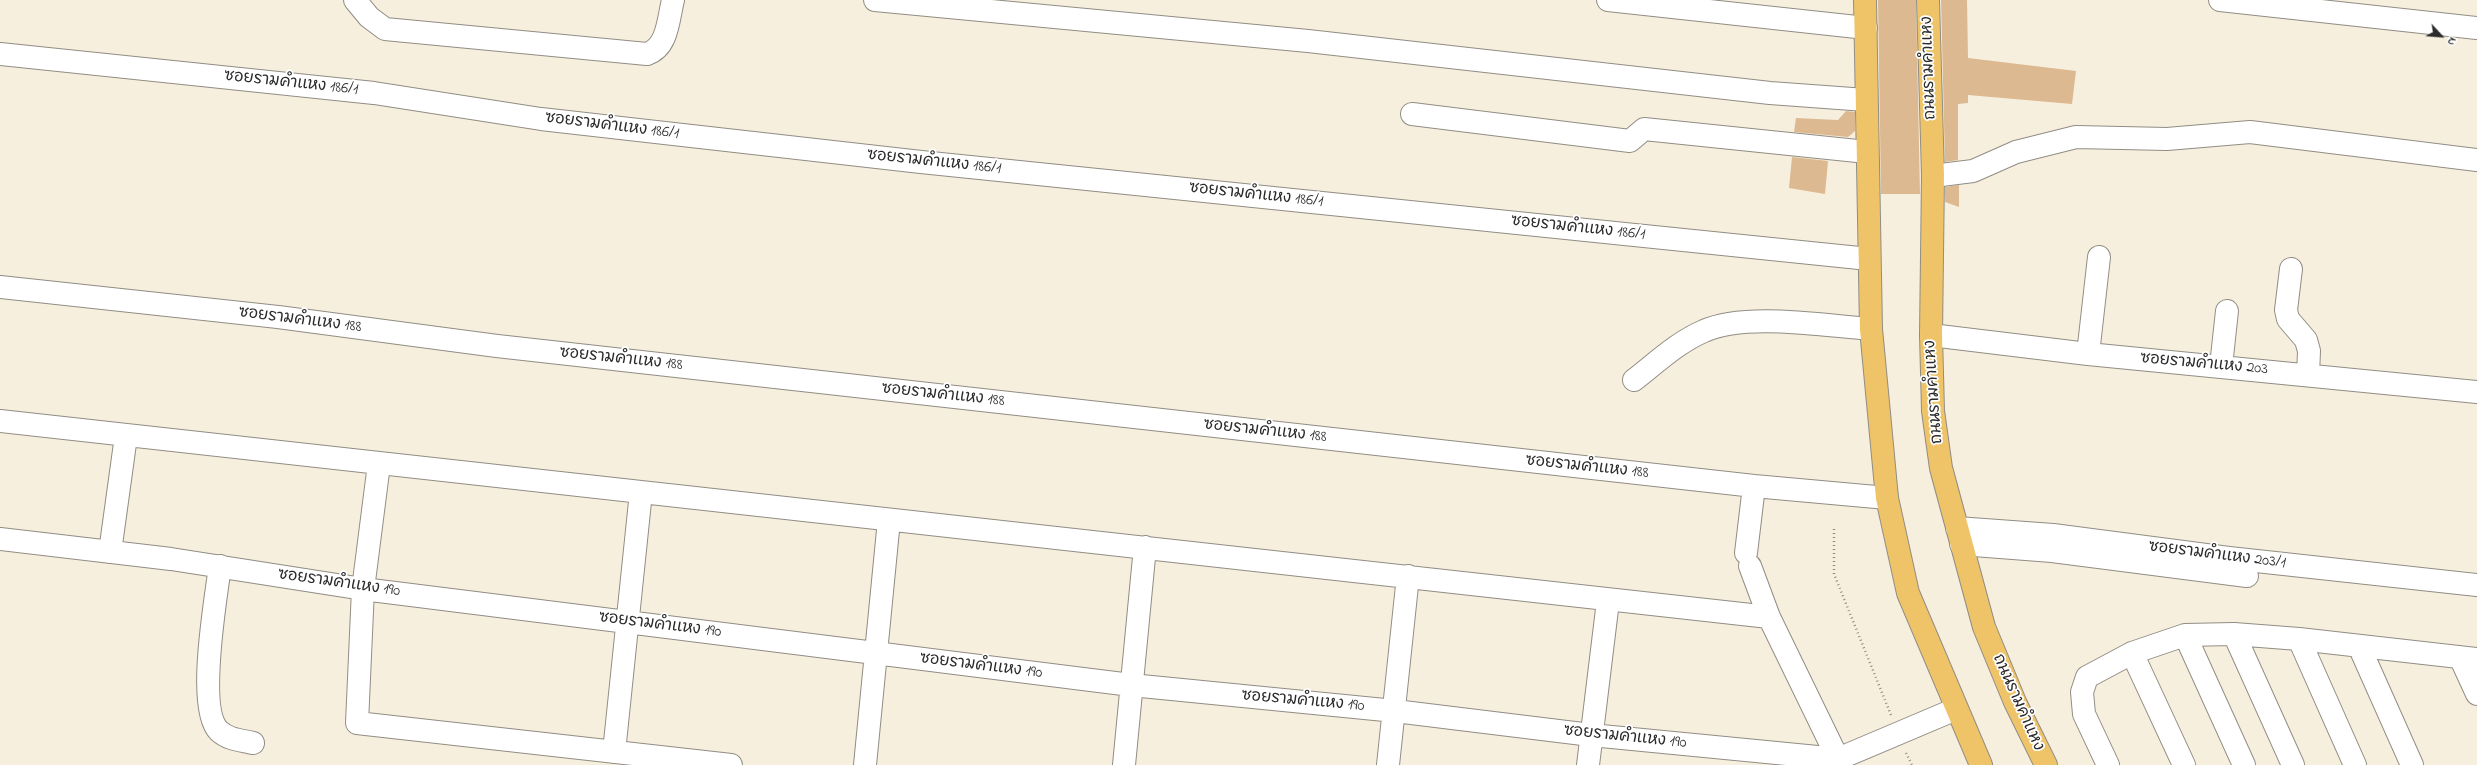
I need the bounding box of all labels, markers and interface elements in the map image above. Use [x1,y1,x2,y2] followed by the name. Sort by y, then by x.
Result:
[1919,16,1941,120] street label: ถนนรามคำแหง
[2421,16,2461,56] north arrow
[2443,34,2461,48] text: N
[223,67,359,101] street label: ซอยรามคำแหง 186/1
[544,109,680,145] street label: ซอยรามคำแหง 186/1
[866,146,1002,180] street label: ซอยรามคำแหง 186/1
[1188,179,1324,213] street label: ซอยรามคำแหง 186/1
[1510,212,1646,246] street label: ซอยรามคำแหง 186/1
[237,304,363,338] street label: ซอยรามคำแหง 188
[1922,339,1948,445] street label: ถนนรามคำแหง
[559,344,683,376] street label: ซอยรามคำแหง 188
[2139,350,2269,380] street label: ซอยรามคำแหง 203
[881,380,1005,412] street label: ซอยรามคำแหง 188
[1203,416,1327,448] street label: ซอยรามคำแหง 188
[1525,452,1649,484] street label: ซอยรามคำแหง 188
[2147,538,2287,574] street label: ซอยรามคำแหง 203/1
[277,566,401,602] street label: ซอยรามคำแหง 190
[598,609,722,643] street label: ซอยรามคำแหง 190
[919,650,1043,684] street label: ซอยรามคำแหง 190
[1987,652,2047,754] street label: ถนนรามคำแหง
[1241,687,1365,717] street label: ซอยรามคำแหง 190
[1563,722,1687,754] street label: ซอยรามคำแหง 190

